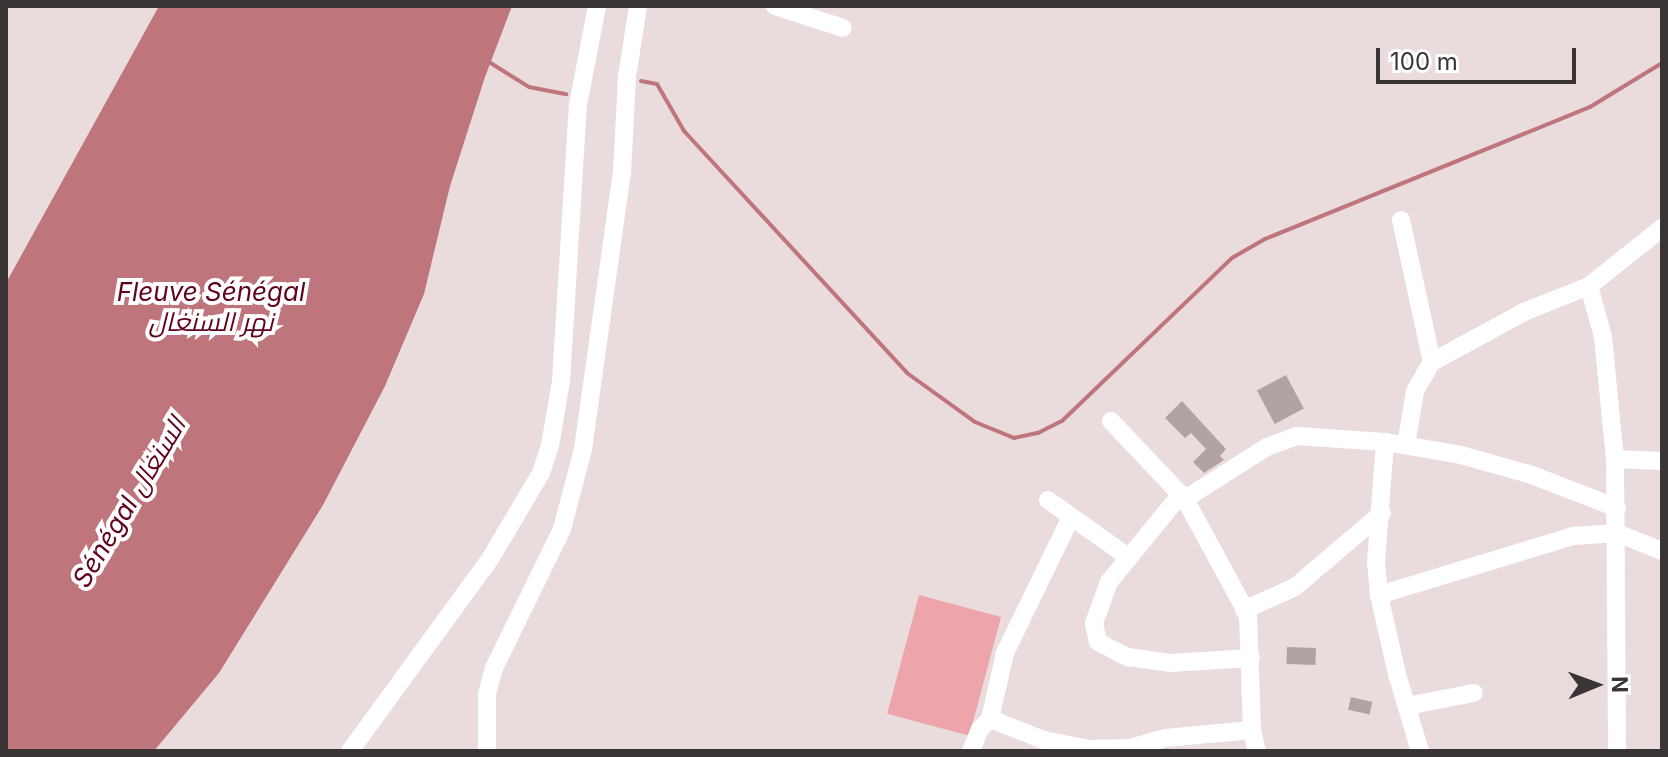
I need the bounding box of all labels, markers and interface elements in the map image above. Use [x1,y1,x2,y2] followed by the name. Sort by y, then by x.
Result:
[1380,32,1580,82] scale bar
[1390,47,1458,76] text: 100 m
[117,276,305,338] water label: Fleuve Sénégal نهر السنغال
[66,411,192,593] water label: Sénégal السنغال
[1556,645,1636,725] north arrow
[1607,676,1633,693] text: N

